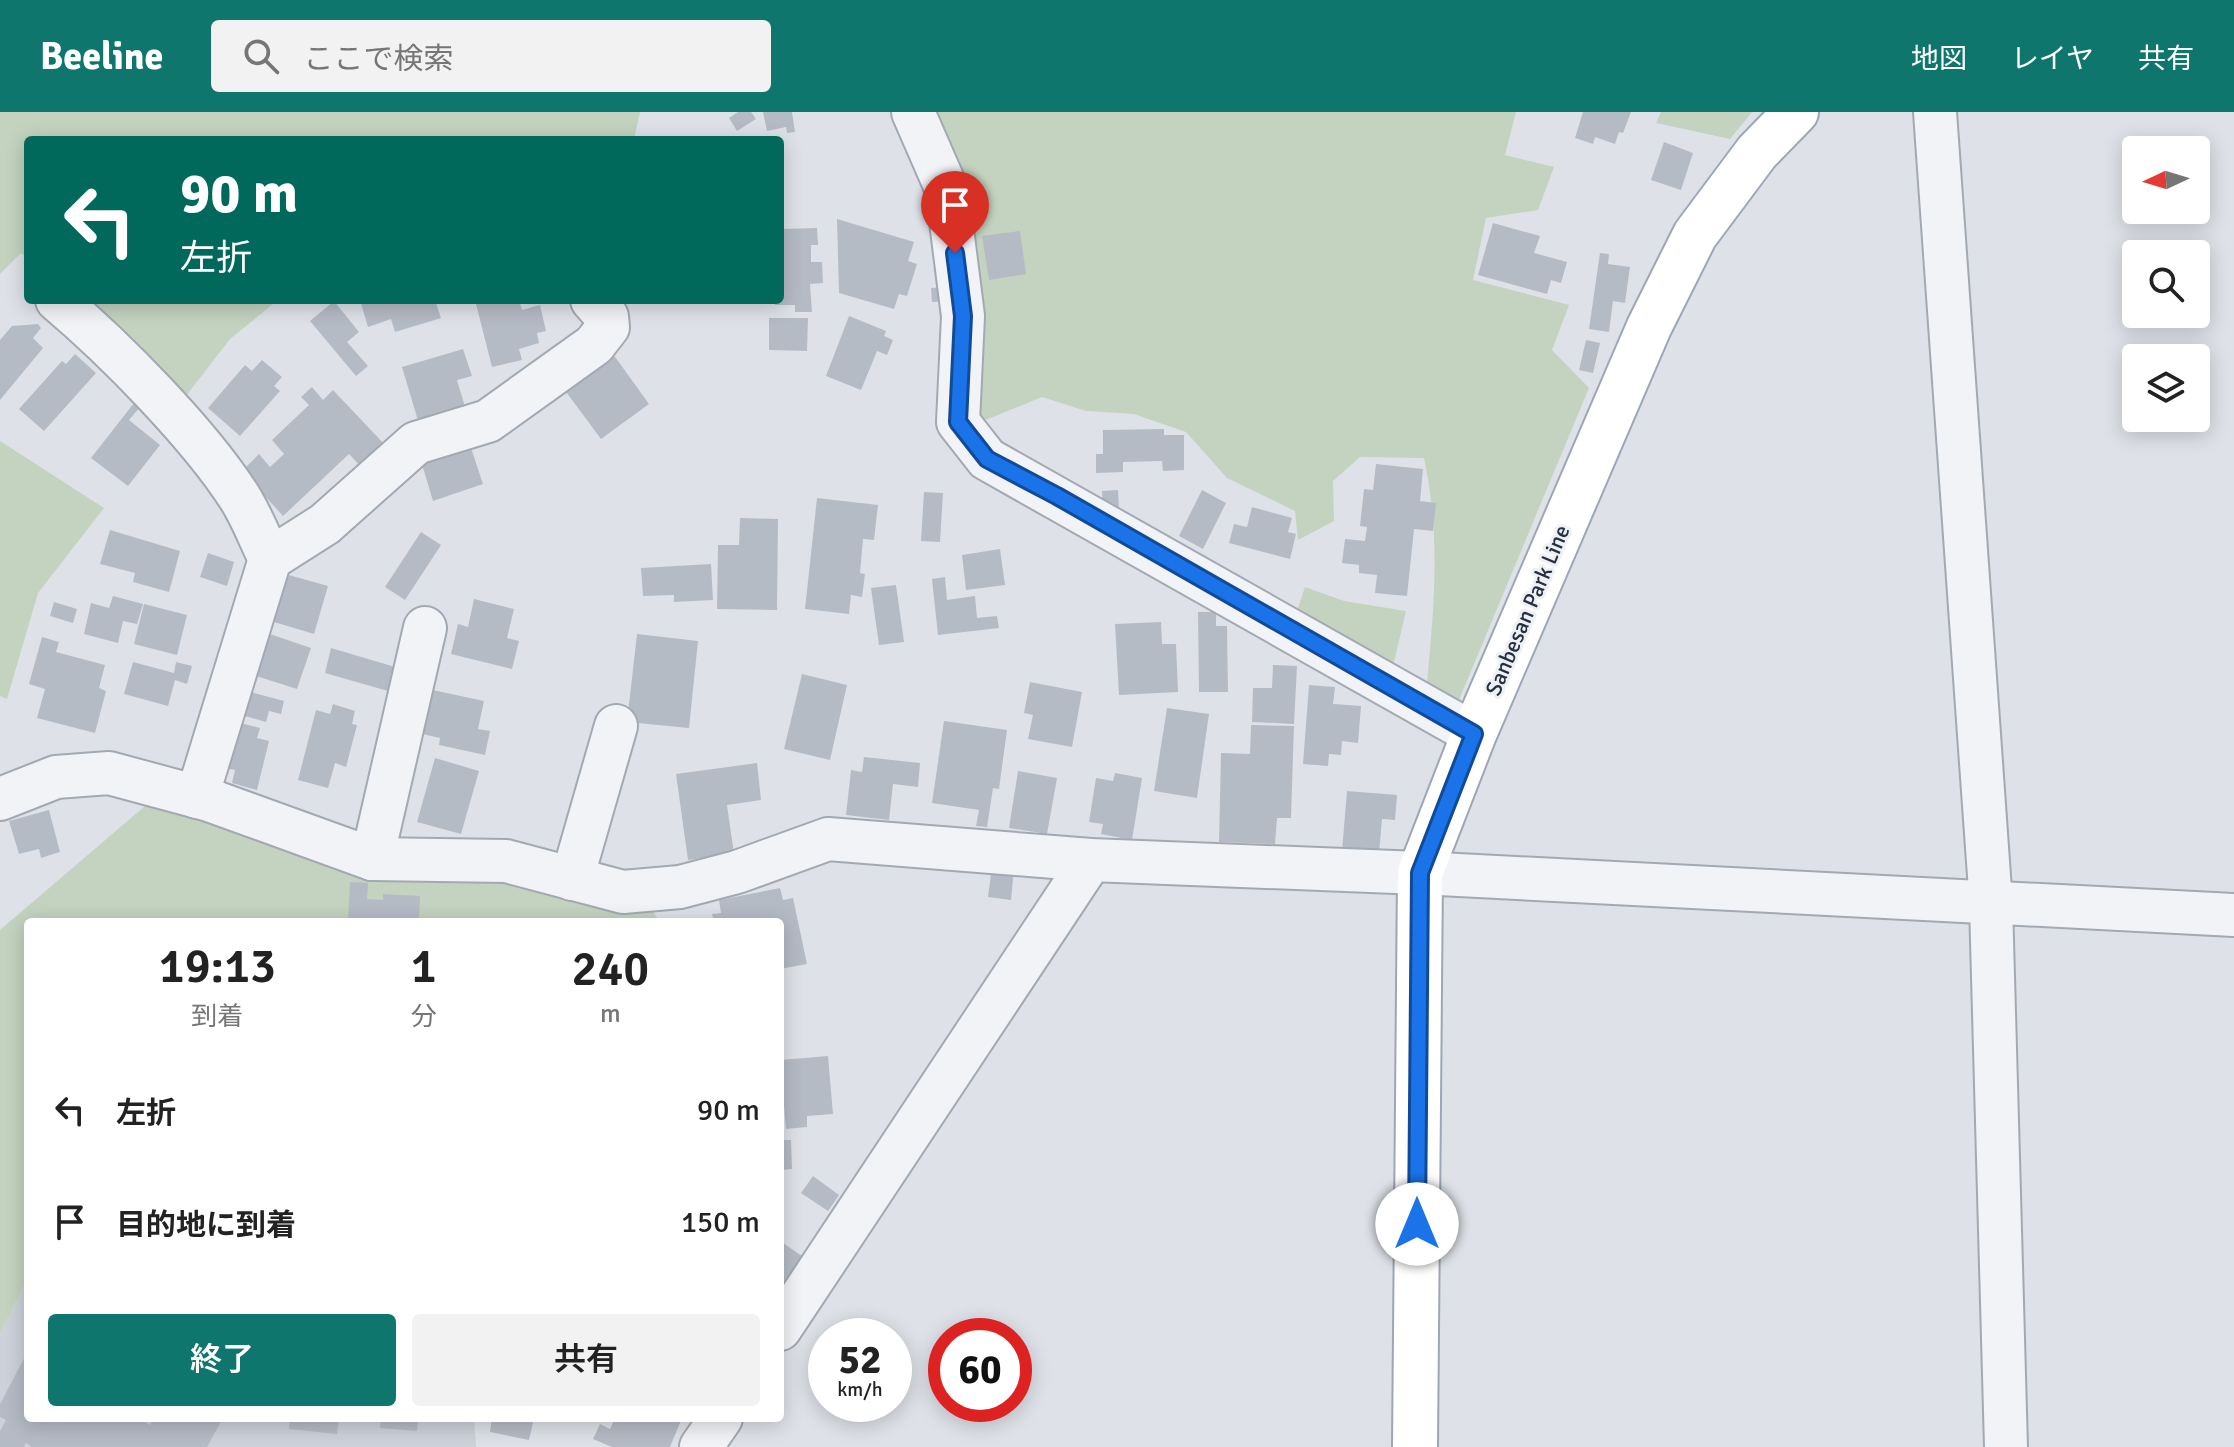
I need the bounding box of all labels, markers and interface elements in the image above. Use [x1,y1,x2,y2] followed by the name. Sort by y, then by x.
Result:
[211,20,771,92] search box
[40,33,163,80] text: Beeline
[239,34,283,78] icon: search
[303,41,453,78] text: ここで検索
[1911,42,1967,76] text: 地図
[2011,42,2094,76] text: レイヤ
[2138,42,2194,76] text: 共有
[2122,136,2210,224] north arrow
[2122,136,2210,432] map controls
[180,159,298,228] text: 90 m
[48,168,152,272] icon: left
[921,171,989,253] pin
[933,183,977,227] icon: arrive
[180,236,252,281] text: 左折
[2122,240,2210,328] button: search
[2122,344,2210,432] button: layers
[1479,521,1576,700] street label: Sanbesan Park Line
[159,937,276,996] text: 19:13
[411,937,437,996] text: 1
[571,940,649,999] text: 240
[600,998,621,1030] text: m
[191,1001,243,1033] text: 到着
[411,1001,437,1033] text: 分
[48,1088,92,1132] icon: left
[697,1092,760,1129] text: 90 m
[116,1095,176,1132] text: 左折
[1375,1182,1459,1266] position arrow
[48,1200,92,1244] icon: arrive
[681,1204,760,1241] text: 150 m
[116,1207,296,1244] text: 目的地に到着
[48,1314,396,1406] button: 終了
[412,1314,760,1406] button: 共有
[928,1318,1032,1422] speed limit sign: 60
[838,1335,882,1385] text: 52
[837,1377,883,1402] text: km/h

